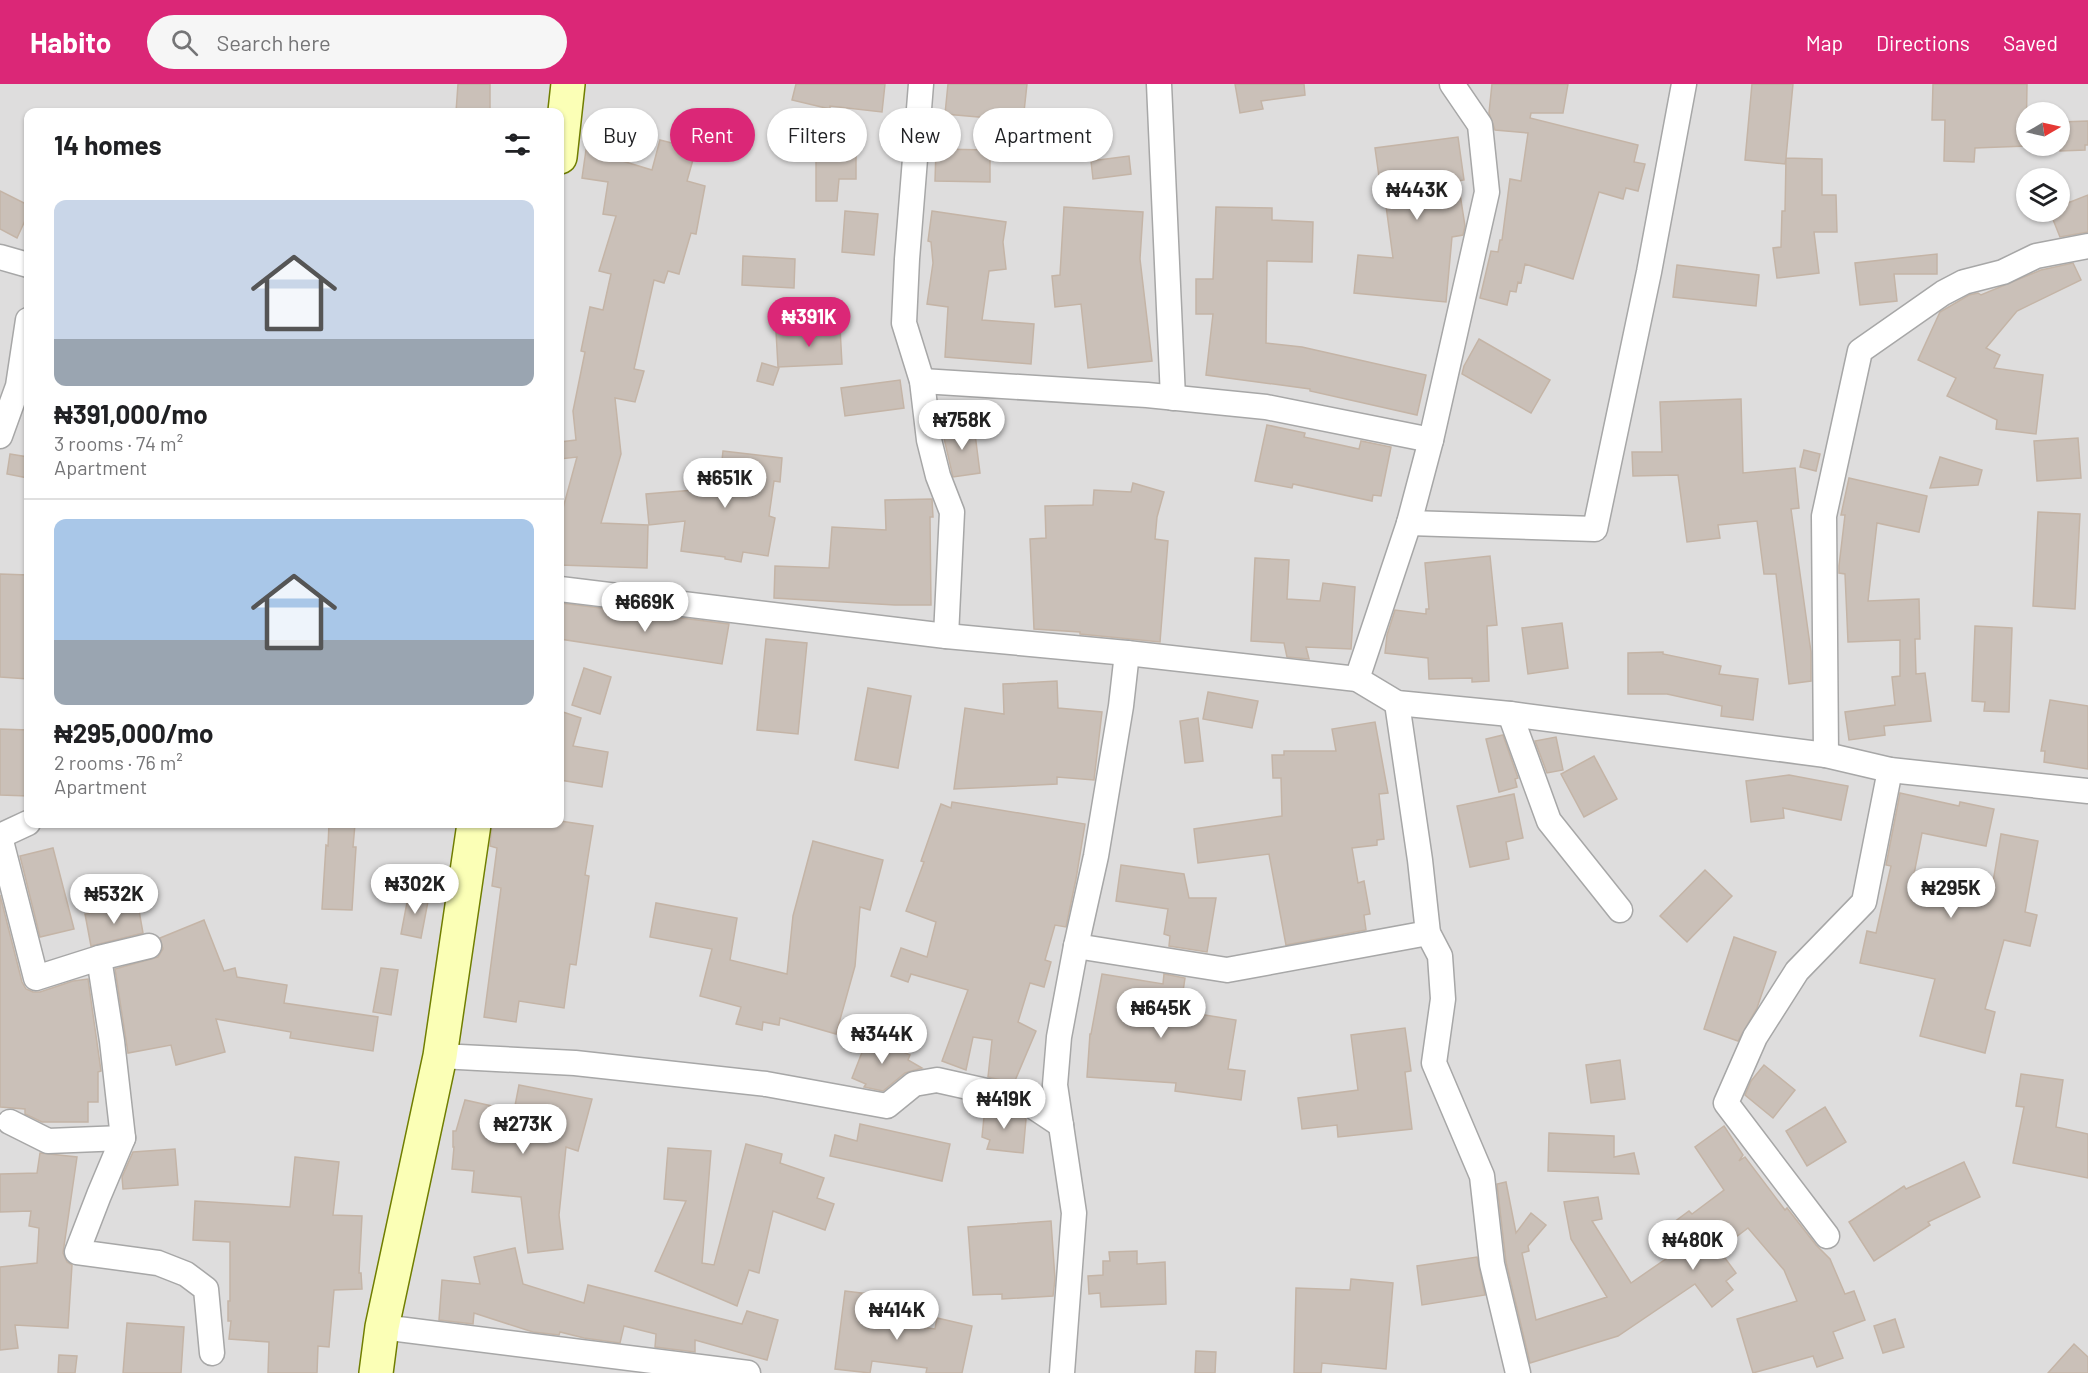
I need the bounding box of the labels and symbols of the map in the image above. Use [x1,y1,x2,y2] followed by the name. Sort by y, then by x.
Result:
[2016,102,2070,156] north arrow
[1375,170,1459,221] pin: ₦443K
[767,297,851,348] pin: ₦391K
[920,400,1004,451] pin: ₦758K
[683,458,767,509] pin: ₦651K
[603,582,687,633] pin: ₦669K
[373,864,457,915] pin: ₦302K
[1909,868,1993,919] pin: ₦295K
[72,874,156,925] pin: ₦532K
[1119,988,1203,1039] pin: ₦645K
[840,1014,924,1065] pin: ₦344K
[962,1079,1046,1130] pin: ₦419K
[481,1104,565,1155] pin: ₦273K
[1651,1220,1735,1271] pin: ₦480K
[855,1290,939,1341] pin: ₦414K

